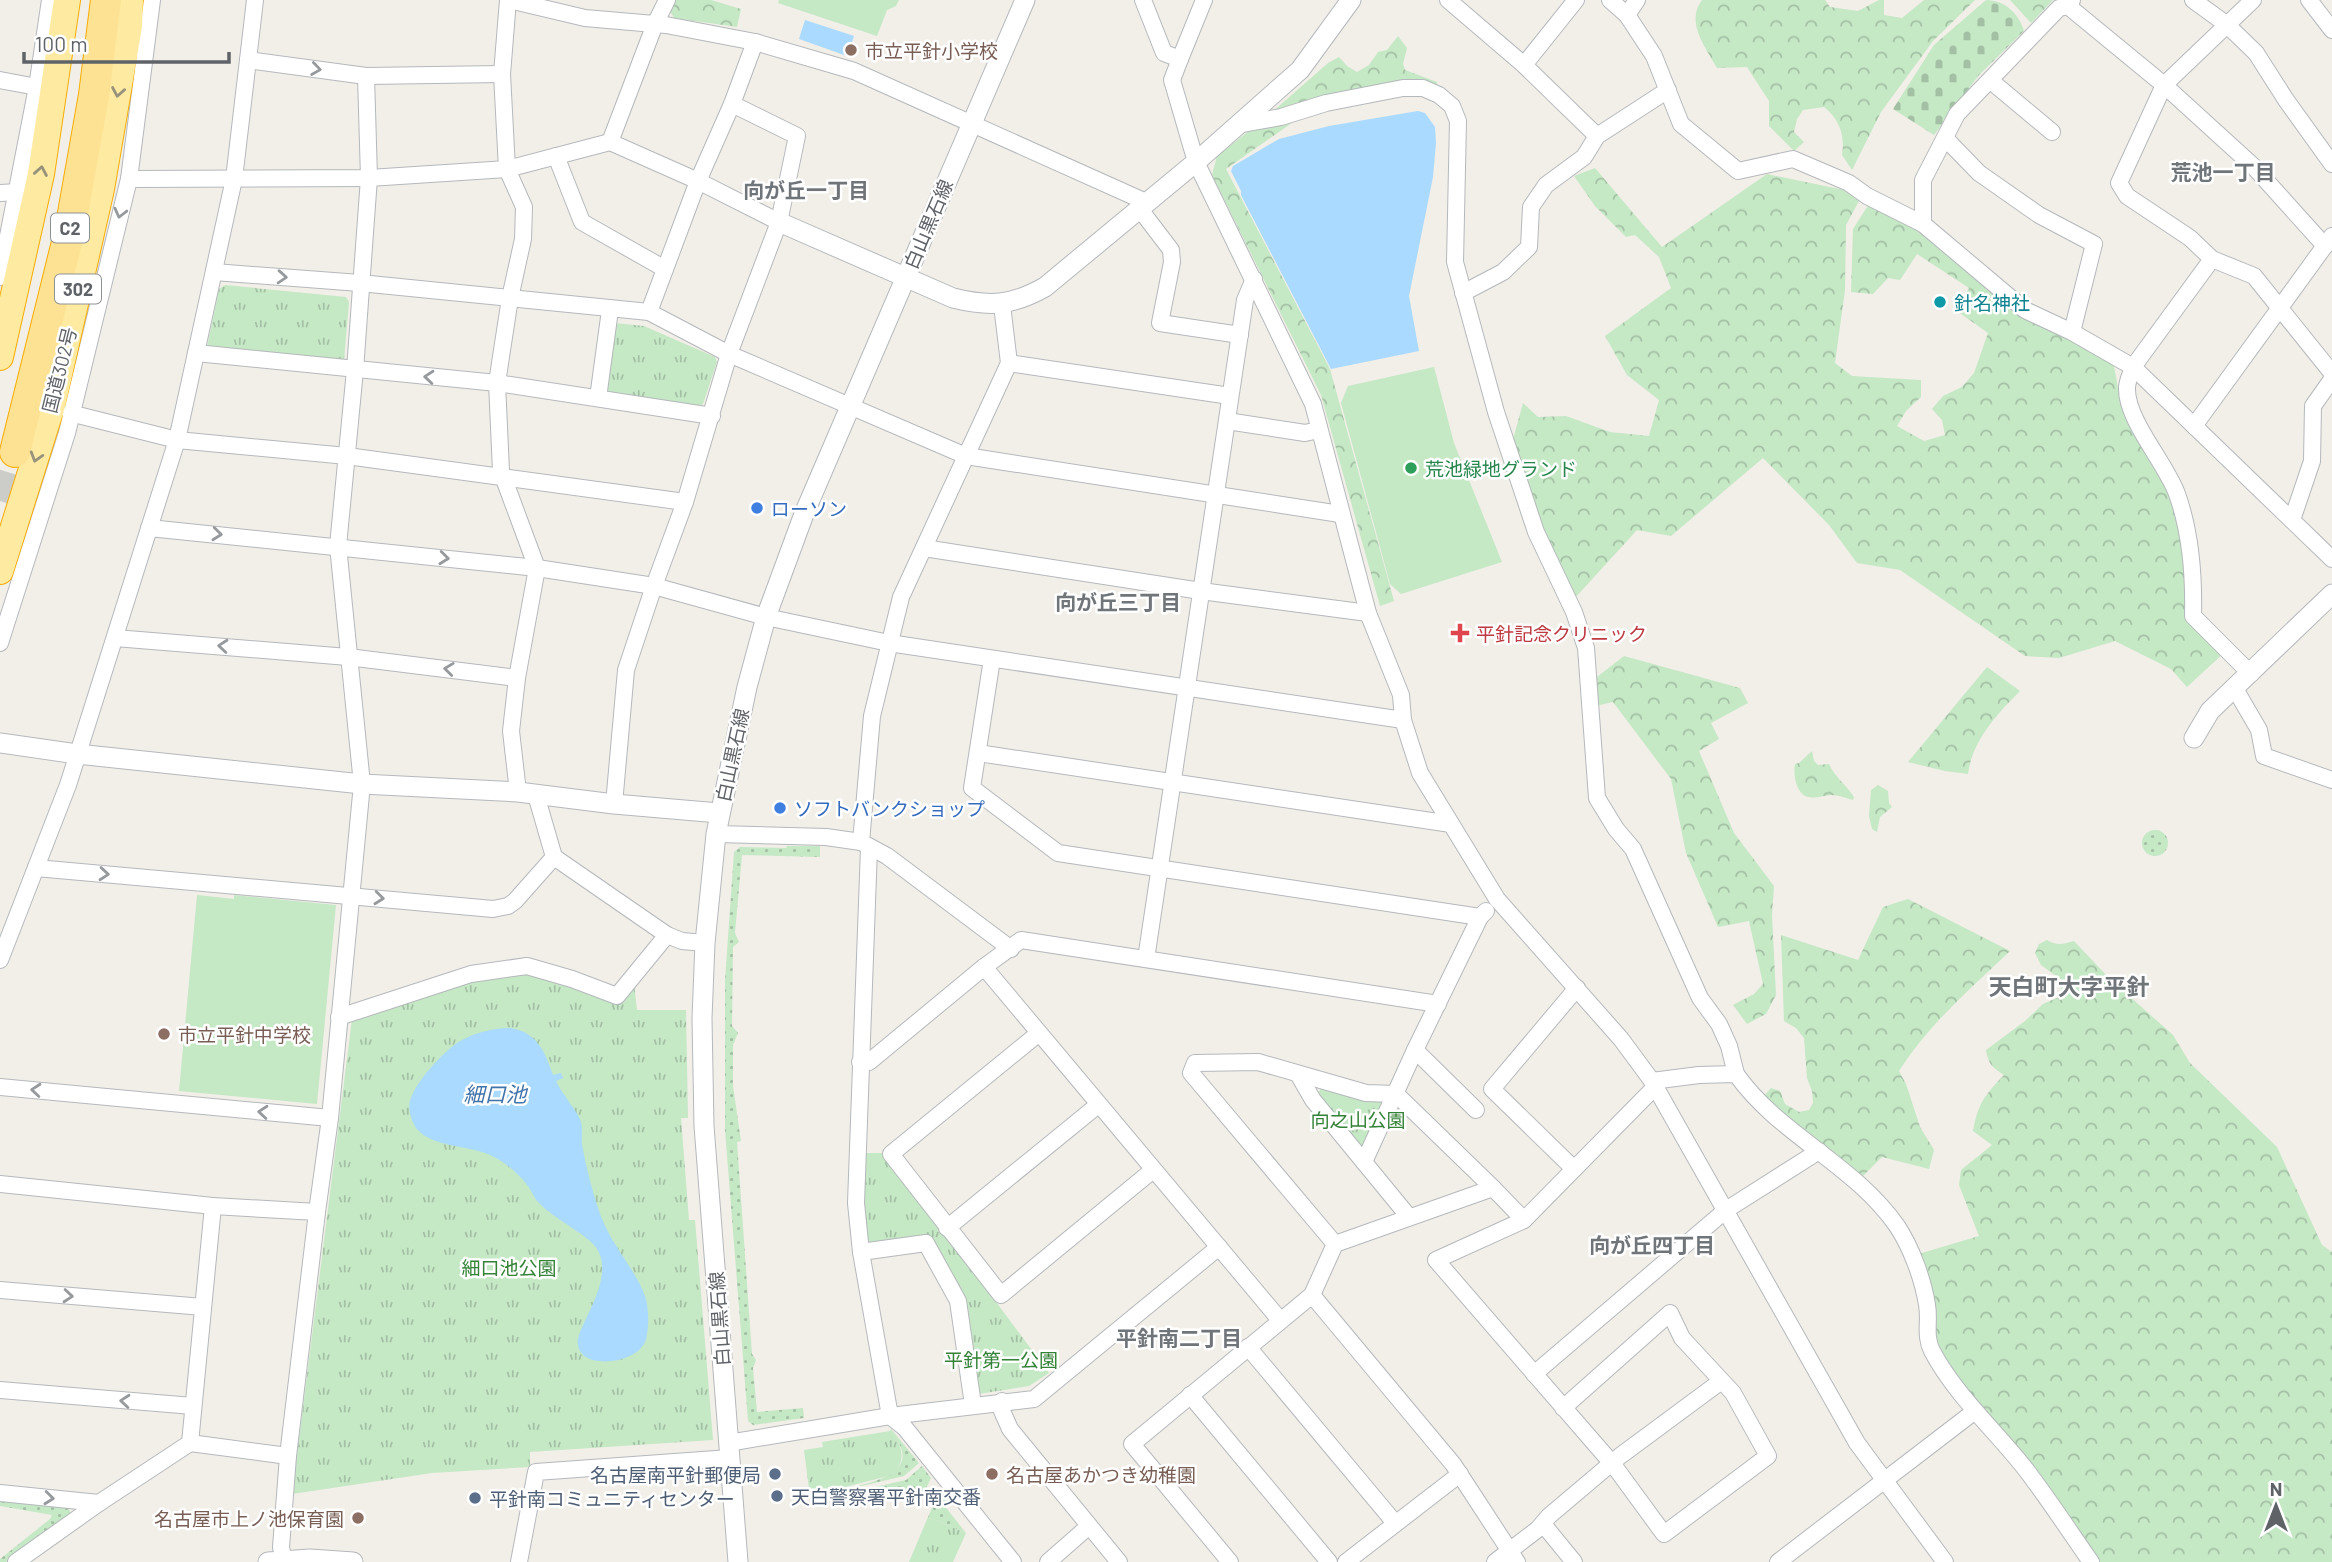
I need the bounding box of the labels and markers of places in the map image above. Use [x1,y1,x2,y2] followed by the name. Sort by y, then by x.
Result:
[865,39,998,62] place label: 市立平針小学校
[843,42,859,58] marker: 市立平針小学校
[1954,291,2030,314] place label: 針名神社
[1932,294,1948,310] marker: 針名神社
[1425,457,1577,480] place label: 荒池緑地グランド
[1403,460,1419,476] marker: 荒池緑地グランド
[771,497,847,520] place label: ローソン
[749,500,765,516] marker: ローソン
[1476,622,1647,645] place label: 平針記念クリニック
[1450,623,1470,643] marker: 平針記念クリニック
[794,797,985,820] place label: ソフトバンクショップ
[772,800,788,816] marker: ソフトバンクショップ
[178,1023,311,1046] place label: 市立平針中学校
[156,1026,172,1042] marker: 市立平針中学校
[590,1463,761,1486] place label: 名古屋南平針郵便局
[1006,1463,1196,1486] place label: 名古屋あかつき幼稚園
[767,1466,783,1482] marker: 名古屋南平針郵便局
[984,1466,1000,1482] marker: 名古屋あかつき幼稚園
[791,1485,981,1508] place label: 天白警察署平針南交番
[489,1487,735,1510] place label: 平針南コミュニティセンター
[769,1488,785,1504] marker: 天白警察署平針南交番
[467,1490,483,1506] marker: 平針南コミュニティセンター
[154,1507,344,1530] place label: 名古屋市上ノ池保育園
[350,1510,366,1526] marker: 名古屋市上ノ池保育園

